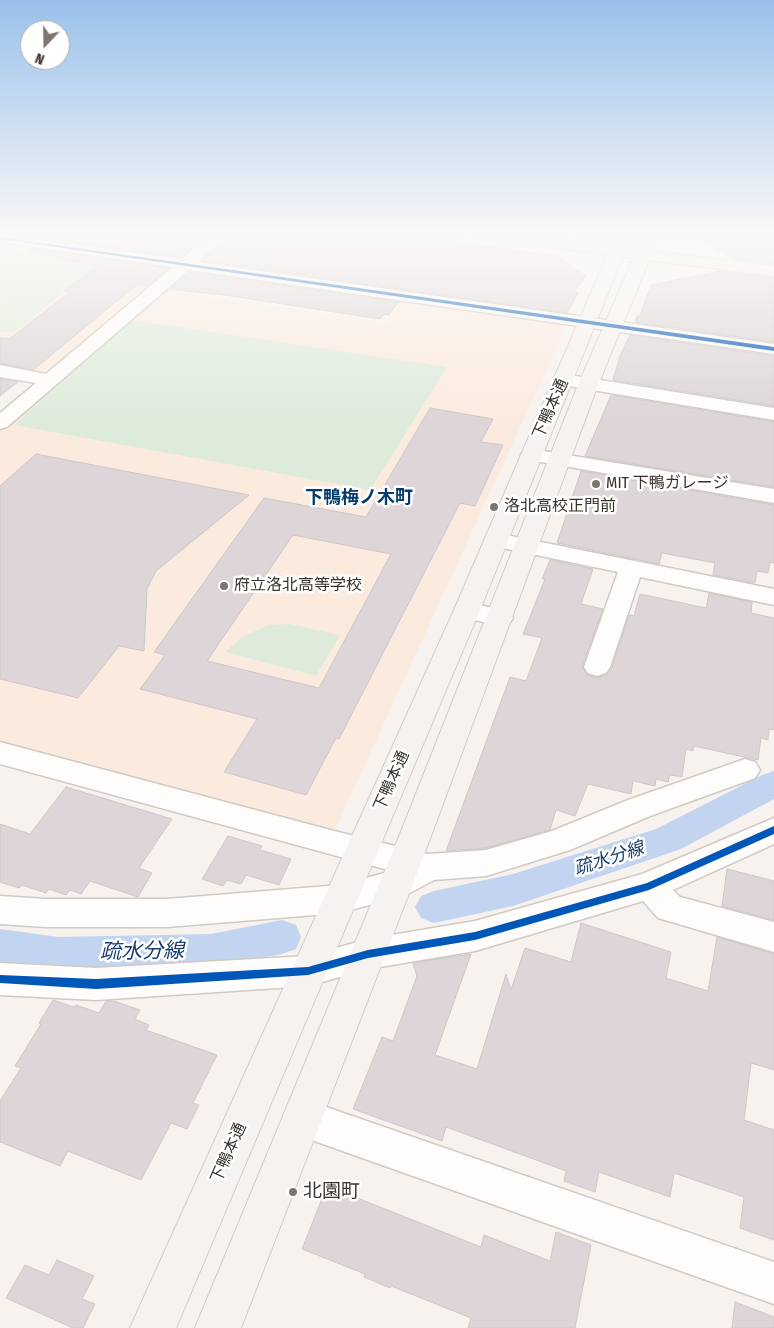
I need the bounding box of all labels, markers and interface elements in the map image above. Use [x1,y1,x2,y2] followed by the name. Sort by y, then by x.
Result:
[20,20,70,70] north arrow
[33,49,47,68] text: N
[529,376,573,442] street label: 下鴨本通
[606,474,729,494] place label: MIT 下鴨ガレージ
[590,478,602,490] marker: MIT 下鴨ガレージ
[305,487,413,509] district label: 下鴨梅ノ木町
[504,497,616,517] place label: 洛北高校正門前
[488,501,500,513] marker: 洛北高校正門前
[234,576,362,596] place label: 府立洛北高等学校
[218,580,230,592] marker: 府立洛北高等学校
[370,748,414,814] street label: 下鴨本通
[571,838,647,880] water label: 疏水分線
[100,939,184,965] water label: 疏水分線
[207,1120,251,1186] street label: 下鴨本通
[303,1181,360,1203] place label: 北園町
[287,1186,299,1198] marker: 北園町

